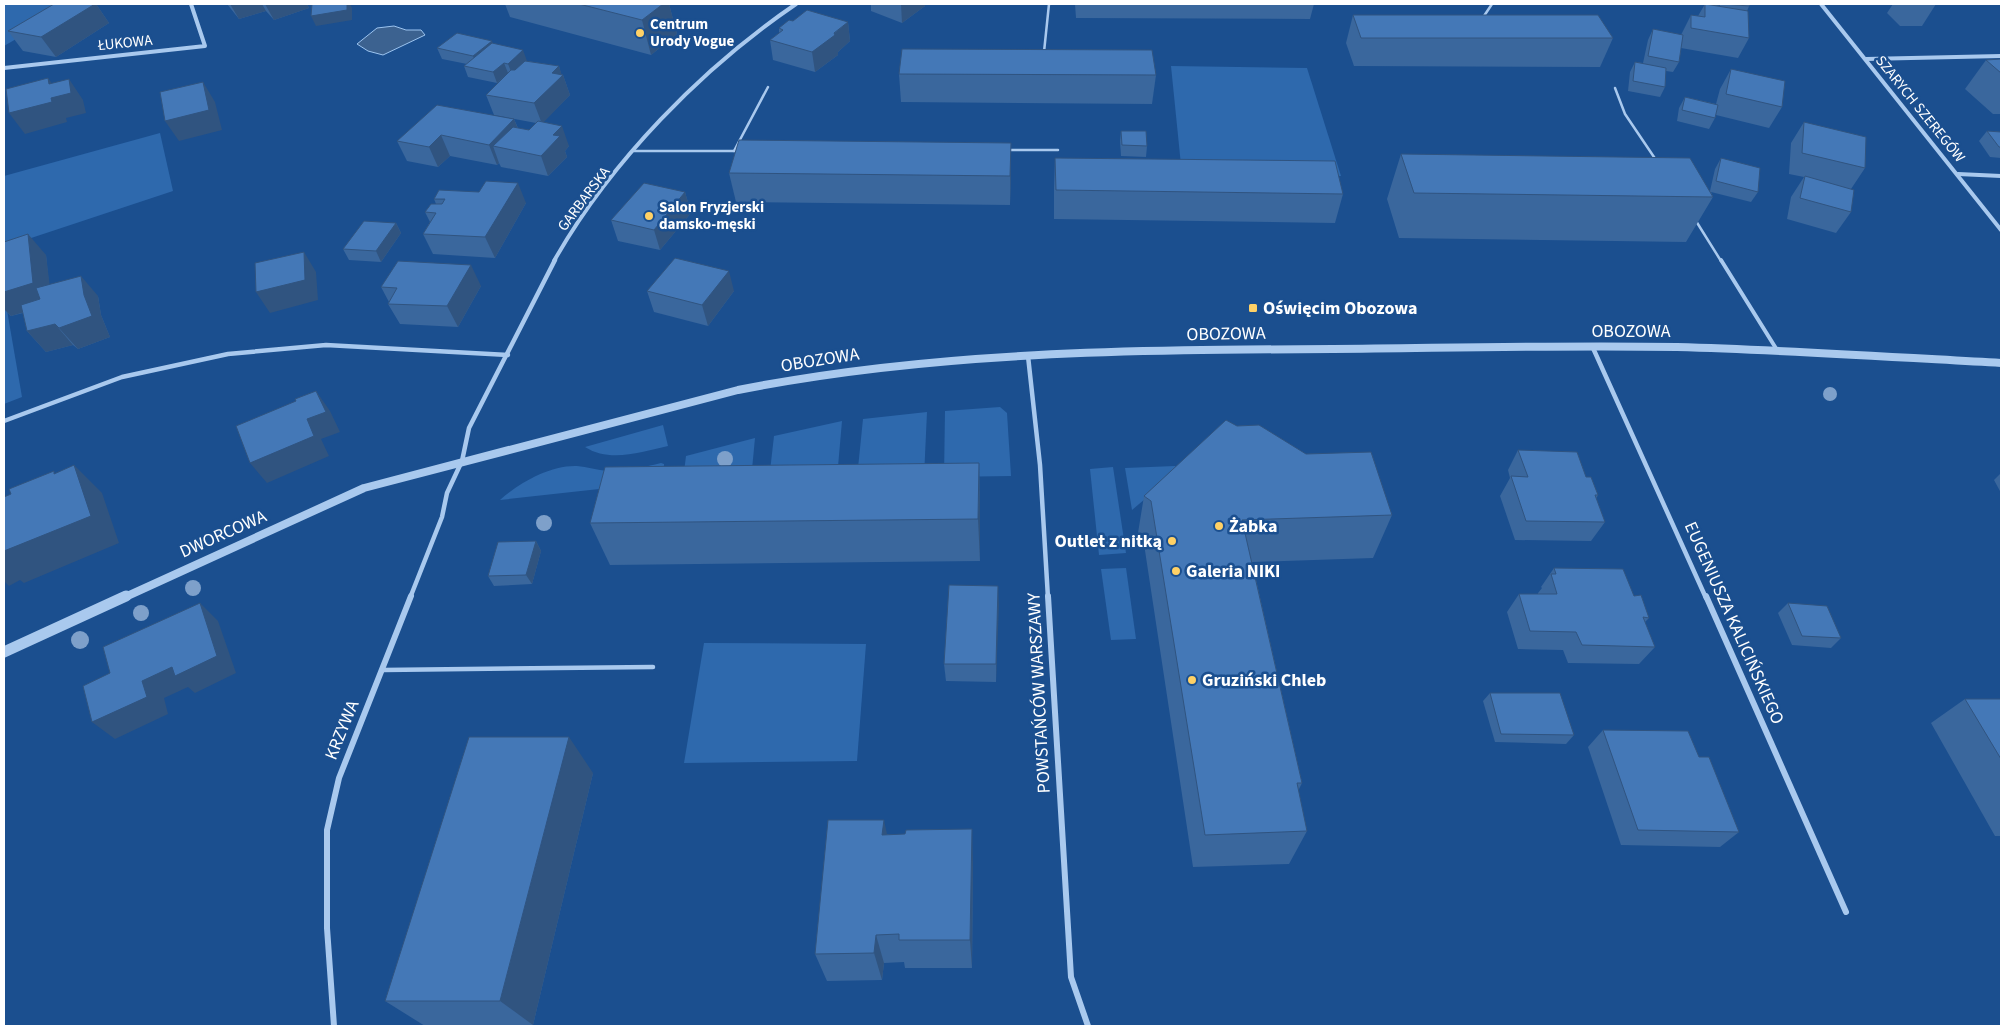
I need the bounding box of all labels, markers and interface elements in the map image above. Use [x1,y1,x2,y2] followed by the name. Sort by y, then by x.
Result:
[650,14,734,52] place label: Centrum Urody Vogue
[634,27,646,39] marker: Centrum Urody Vogue
[96,30,154,56] street label: ŁUKOWA
[1870,51,1970,167] street label: SZARYCH SZEREGÓW
[553,162,616,236] street label: GARBARSKA
[659,197,764,235] place label: Salon Fryzjerski damsko-męski
[643,210,655,222] marker: Salon Fryzjerski damsko-męski
[1263,296,1418,321] place label: Oświęcim Obozowa
[1247,302,1259,314] marker: Oświęcim Obozowa
[1591,319,1671,344] street label: OBOZOWA
[1186,321,1266,347] street label: OBOZOWA
[779,341,861,379] street label: OBOZOWA
[176,504,271,564] street label: DWORCOWA
[1229,514,1278,539] place label: Żabka
[1678,518,1790,728] street label: EUGENIUSZA KALICIŃSKIEGO
[1213,520,1225,532] marker: Żabka
[1055,529,1162,554] place label: Outlet z nitką
[1166,535,1178,547] marker: Outlet z nitką
[1186,559,1281,584] place label: Galeria NIKI
[1170,565,1182,577] marker: Galeria NIKI
[1021,592,1057,794] street label: POWSTAŃCÓW WARSZAWY
[1202,668,1326,693] place label: Gruziński Chleb
[1186,674,1198,686] marker: Gruziński Chleb
[319,696,365,764] street label: KRZYWA

